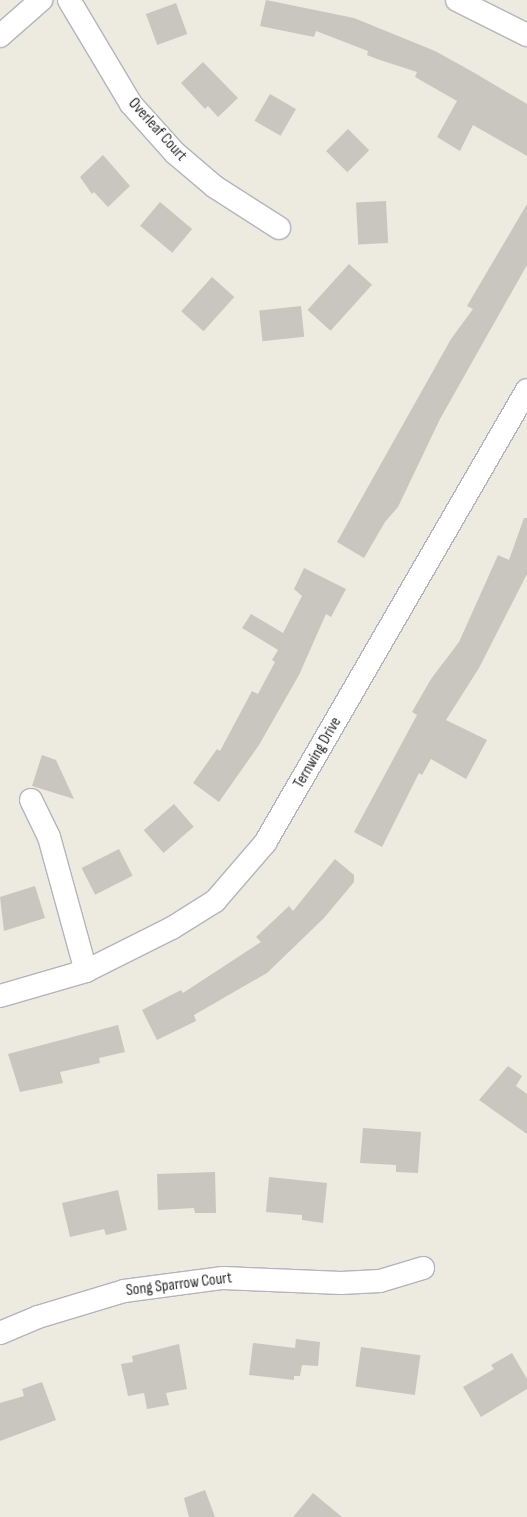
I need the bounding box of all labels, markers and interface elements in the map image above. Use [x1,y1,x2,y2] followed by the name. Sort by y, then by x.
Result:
[124,94,190,166] street label: Overleaf Court
[290,714,346,792] street label: Ternwing Drive
[125,1269,233,1301] street label: Song Sparrow Court

